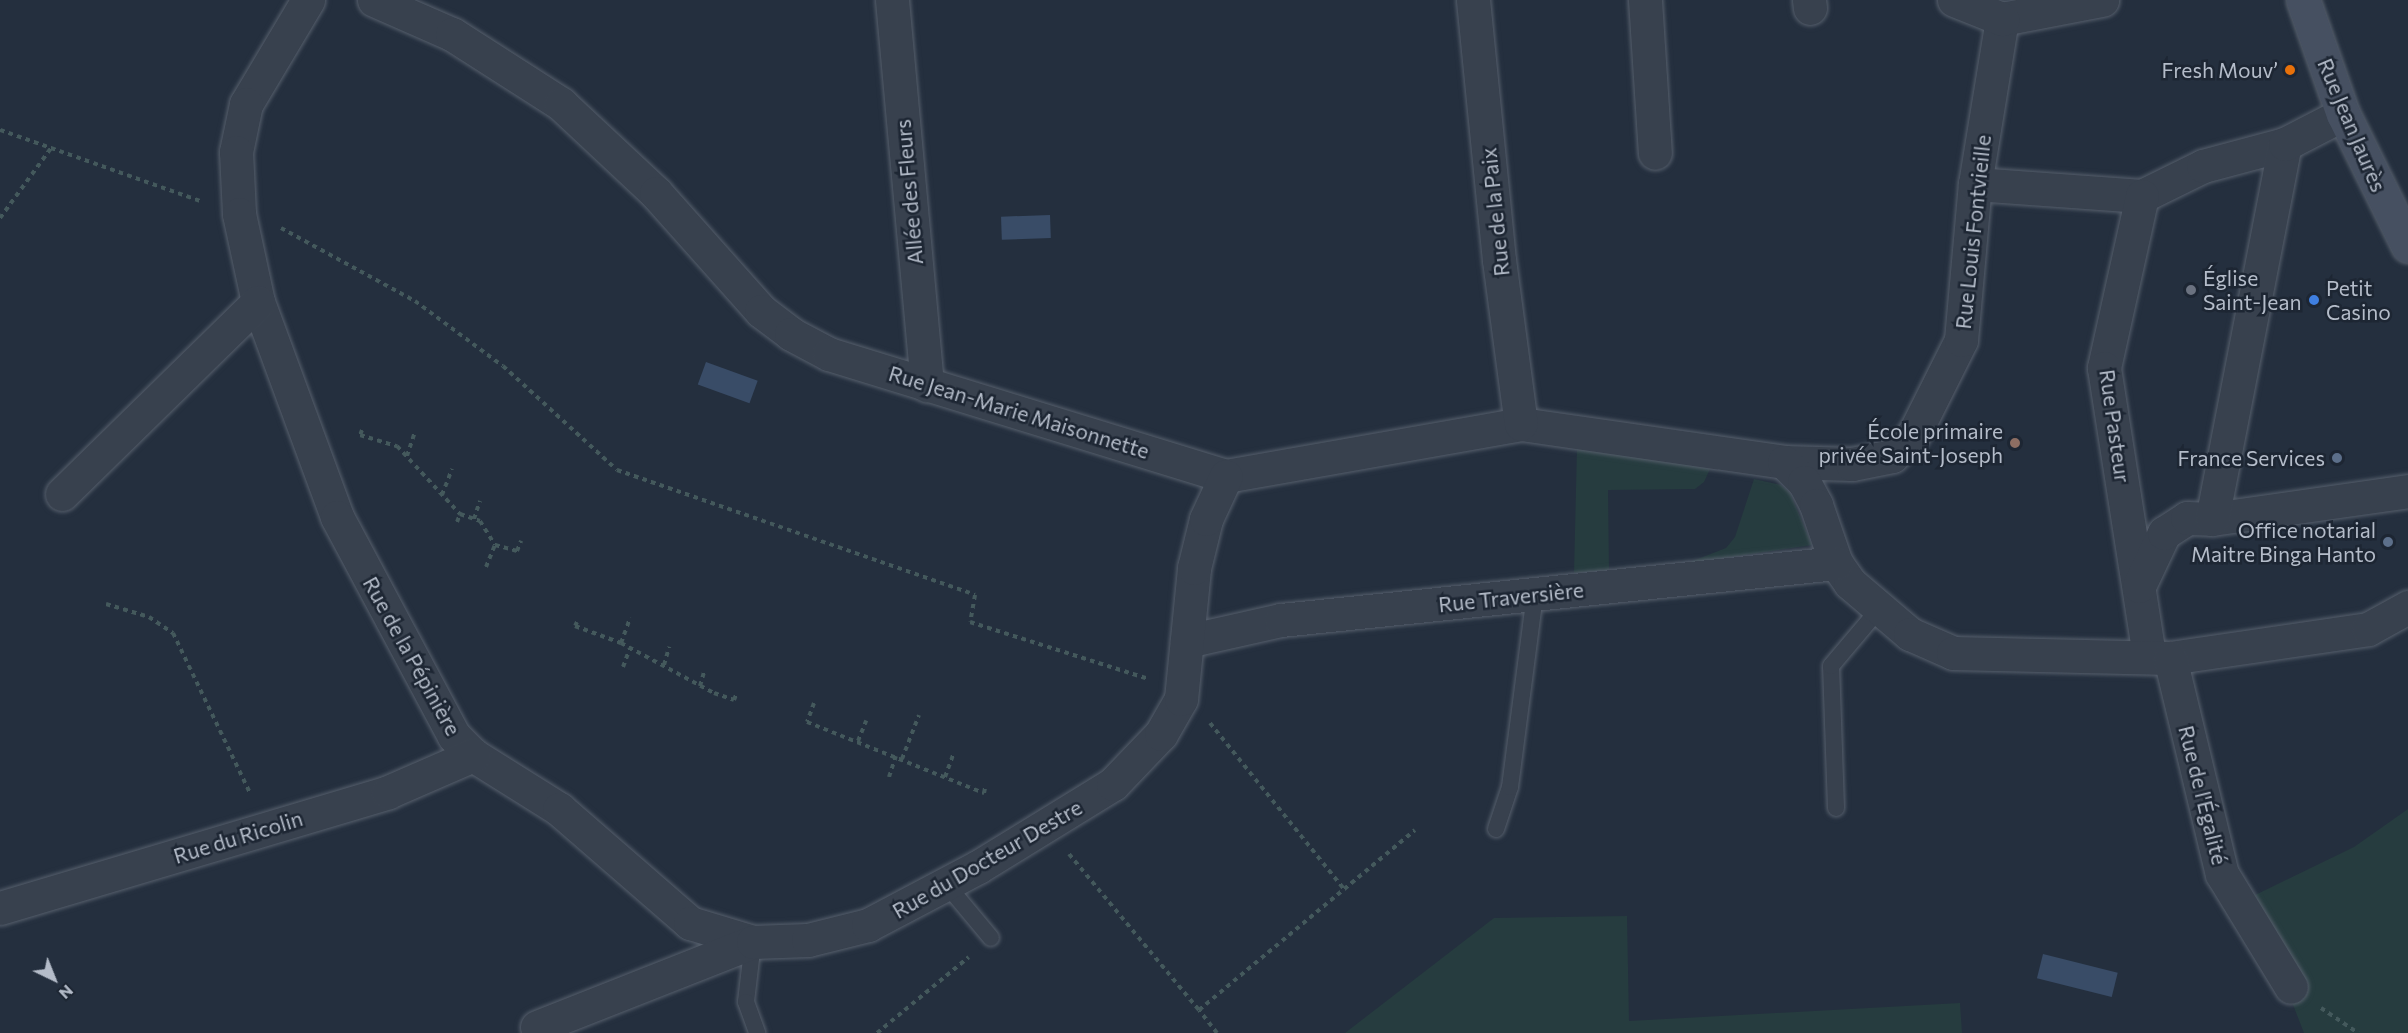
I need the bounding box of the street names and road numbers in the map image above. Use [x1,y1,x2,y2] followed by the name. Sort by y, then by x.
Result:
[2313,54,2391,196] street label: Rue Jean Jaurès
[890,118,928,266] street label: Allée des Fleurs
[1950,134,1996,330] street label: Rue Louis Fontvieille
[1476,146,1514,278] street label: Rue de la Paix
[886,360,1152,464] street label: Rue Jean-Marie Maisonnette
[2095,368,2135,484] street label: Rue Pasteur
[358,572,466,740] street label: Rue de la Pépinière
[1437,577,1585,617] street label: Rue Traversière
[2174,723,2232,867] street label: Rue de l'Égalité
[888,794,1086,924] street label: Rue du Docteur Destre
[170,805,306,869] street label: Rue du Ricolin

